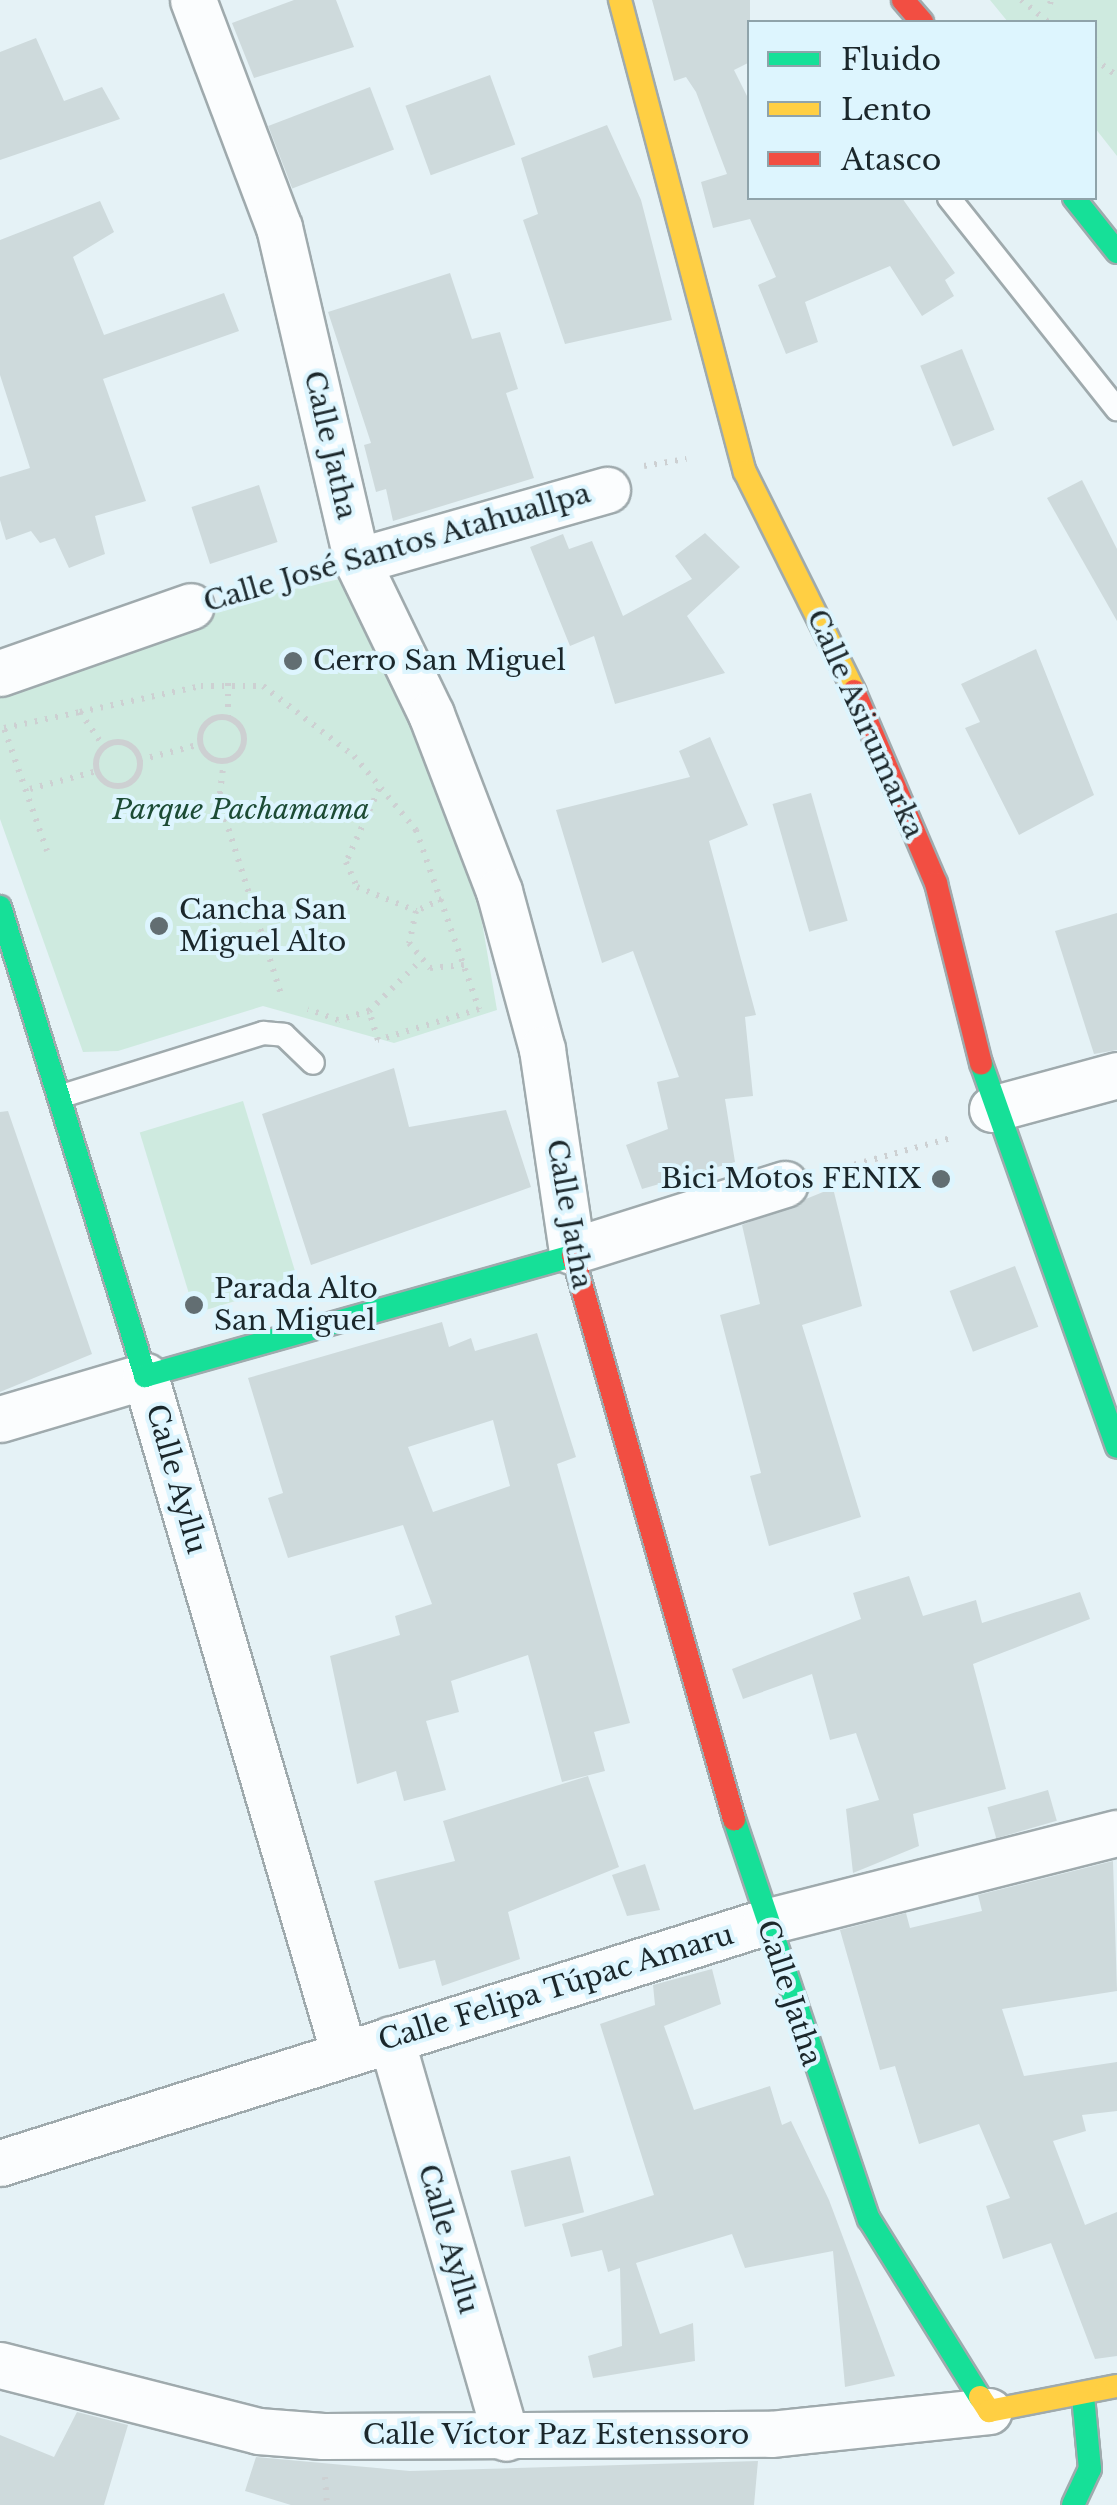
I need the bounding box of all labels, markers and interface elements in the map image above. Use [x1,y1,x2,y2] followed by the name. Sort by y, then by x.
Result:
[747,20,1097,200] legend
[841,41,941,78] text: Fluido
[841,91,932,128] text: Lento
[841,141,941,178] text: Atasco
[297,368,363,522] street label: Calle Jatha
[199,476,595,620] street label: Calle José Santos Atahuallpa
[799,604,931,844] street label: Calle Asirumarka
[313,644,566,678] place label: Cerro San Miguel
[282,650,304,672] marker: Cerro San Miguel
[112,793,370,827] park label: Parque Pachamama
[179,893,347,959] place label: Cancha San Miguel Alto
[148,915,170,937] marker: Cancha San Miguel Alto
[539,1137,599,1291] street label: Calle Jatha
[661,1162,921,1196] place label: Bici Motos FENIX
[930,1168,952,1190] marker: Bici Motos FENIX
[214,1272,379,1338] place label: Parada Alto San Miguel
[183,1294,205,1316] marker: Parada Alto San Miguel
[139,1400,213,1558] street label: Calle Ayllu
[750,1916,828,2070] street label: Calle Jatha
[373,1918,739,2058] street label: Calle Felipa Túpac Amaru
[411,2160,485,2318] street label: Calle Ayllu
[362,2418,750,2452] street label: Calle Víctor Paz Estenssoro

